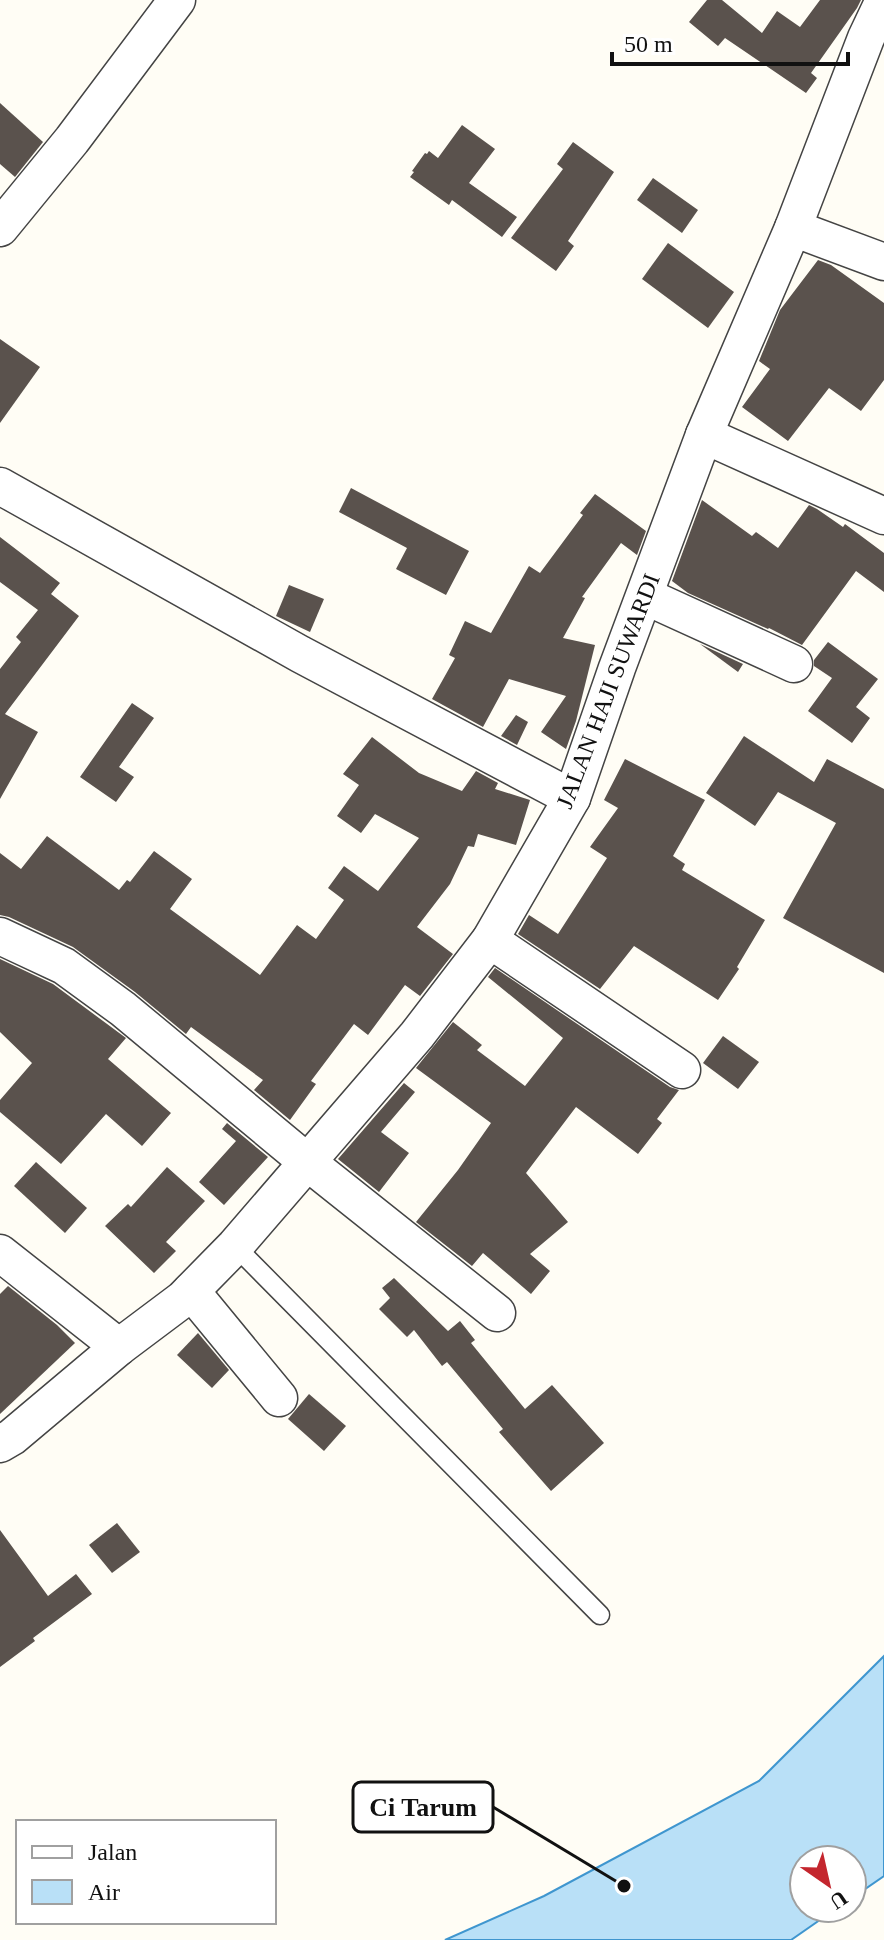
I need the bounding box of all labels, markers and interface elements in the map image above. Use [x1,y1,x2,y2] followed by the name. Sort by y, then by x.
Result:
[612,16,848,66] scale bar
[624,31,673,57] text: 50 m
[551,570,665,812] street label: JALAN HAJI SUWARDI
[353,1782,493,1832] callout: Ci Tarum
[369,1793,477,1822] text: Ci Tarum
[16,1820,276,1924] legend
[88,1839,137,1865] text: Jalan
[788,1844,868,1924] north arrow
[88,1879,120,1905] text: Air
[825,1885,852,1915] text: U

